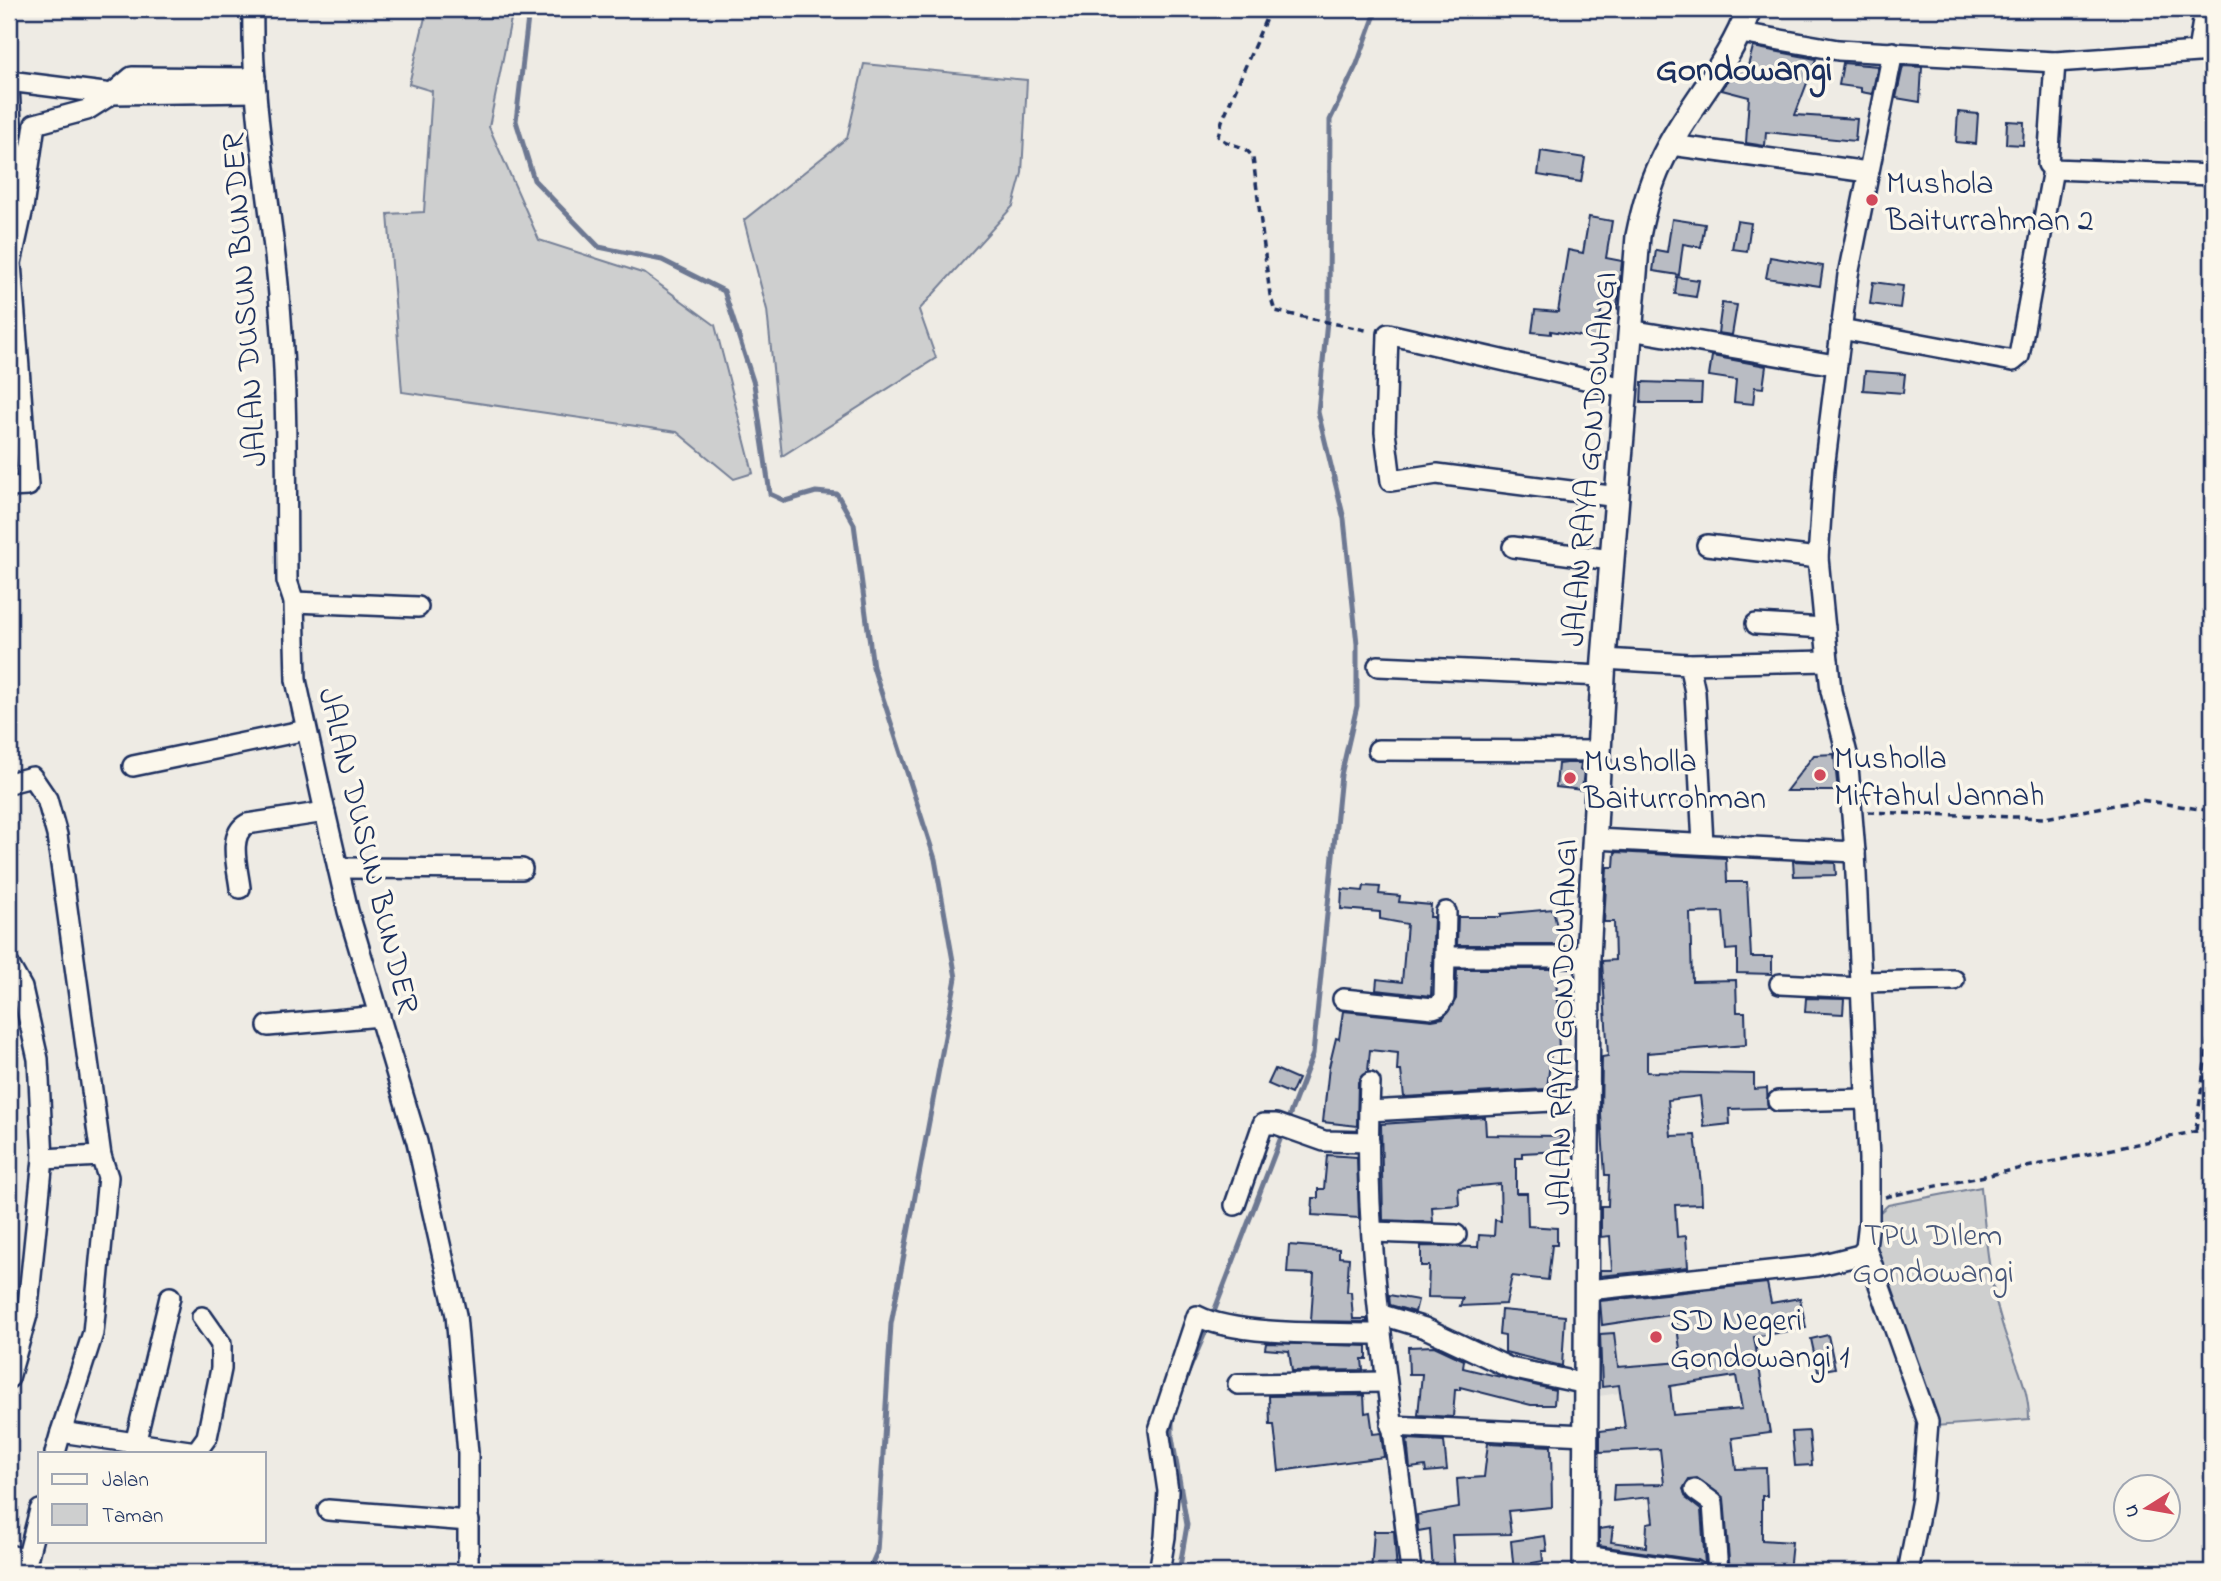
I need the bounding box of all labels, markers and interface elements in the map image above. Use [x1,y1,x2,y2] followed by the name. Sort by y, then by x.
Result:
[1656,46,1832,98] district label: Gondowangi
[211,131,282,468] street label: JALAN DUSUN BUNDER
[1885,162,2094,246] place label: Mushola Baiturrahman 2
[1864,192,1880,208] marker: Mushola Baiturrahman 2
[1552,270,1631,649] street label: JALAN RAYA GONDOWANGI
[303,683,430,1019] street label: JALAN DUSUN BUNDER
[1834,737,2045,821] place label: Musholla Miftahul Jannah
[1583,740,1766,824] place label: Musholla Baiturrohman
[1812,767,1828,783] marker: Musholla Miftahul Jannah
[1562,770,1578,786] marker: Musholla Baiturrohman
[1538,839,1591,1216] street label: JALAN RAYA GONDOWANGI
[1852,1214,2014,1298] park label: TPU DIlem Gondowangi
[1670,1299,1850,1383] place label: SD Negeri Gondowangi 1
[1648,1329,1664,1345] marker: SD Negeri Gondowangi 1
[38,1452,266,1542] legend
[102,1466,149,1496] text: Jalan
[2112,1472,2182,1542] north arrow
[102,1502,163,1532] text: Taman
[2118,1502,2147,1519] text: U

